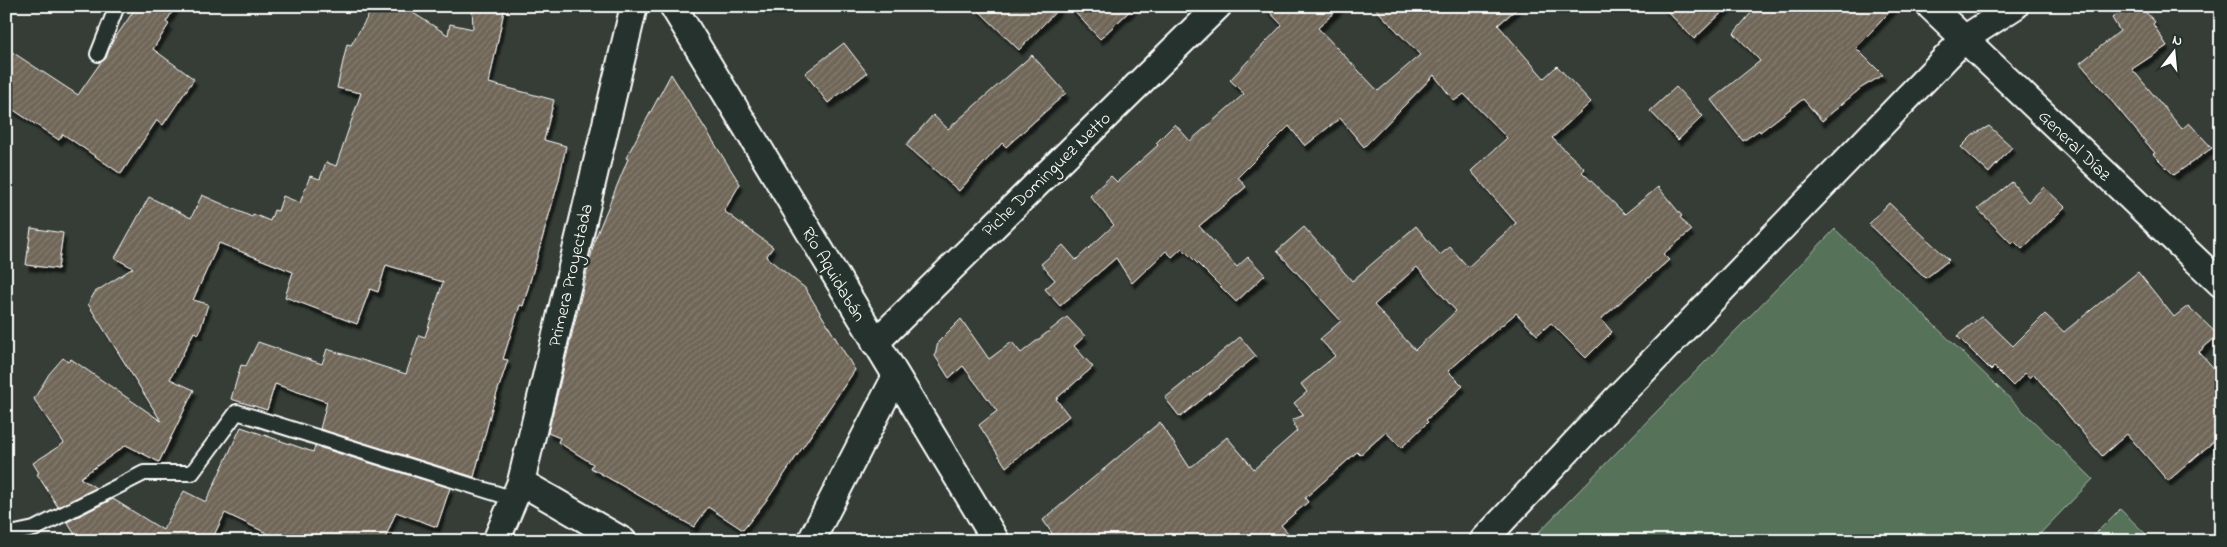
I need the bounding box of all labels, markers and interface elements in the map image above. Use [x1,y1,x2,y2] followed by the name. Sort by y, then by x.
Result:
[2150,28,2200,78] north arrow
[2170,30,2185,52] text: N
[2031,105,2116,188] street label: General Díaz
[977,107,1118,245] street label: Piche Dominguez Netto
[543,201,601,349] street label: Primera Proyectada
[794,223,871,327] street label: Río Aquidabán

